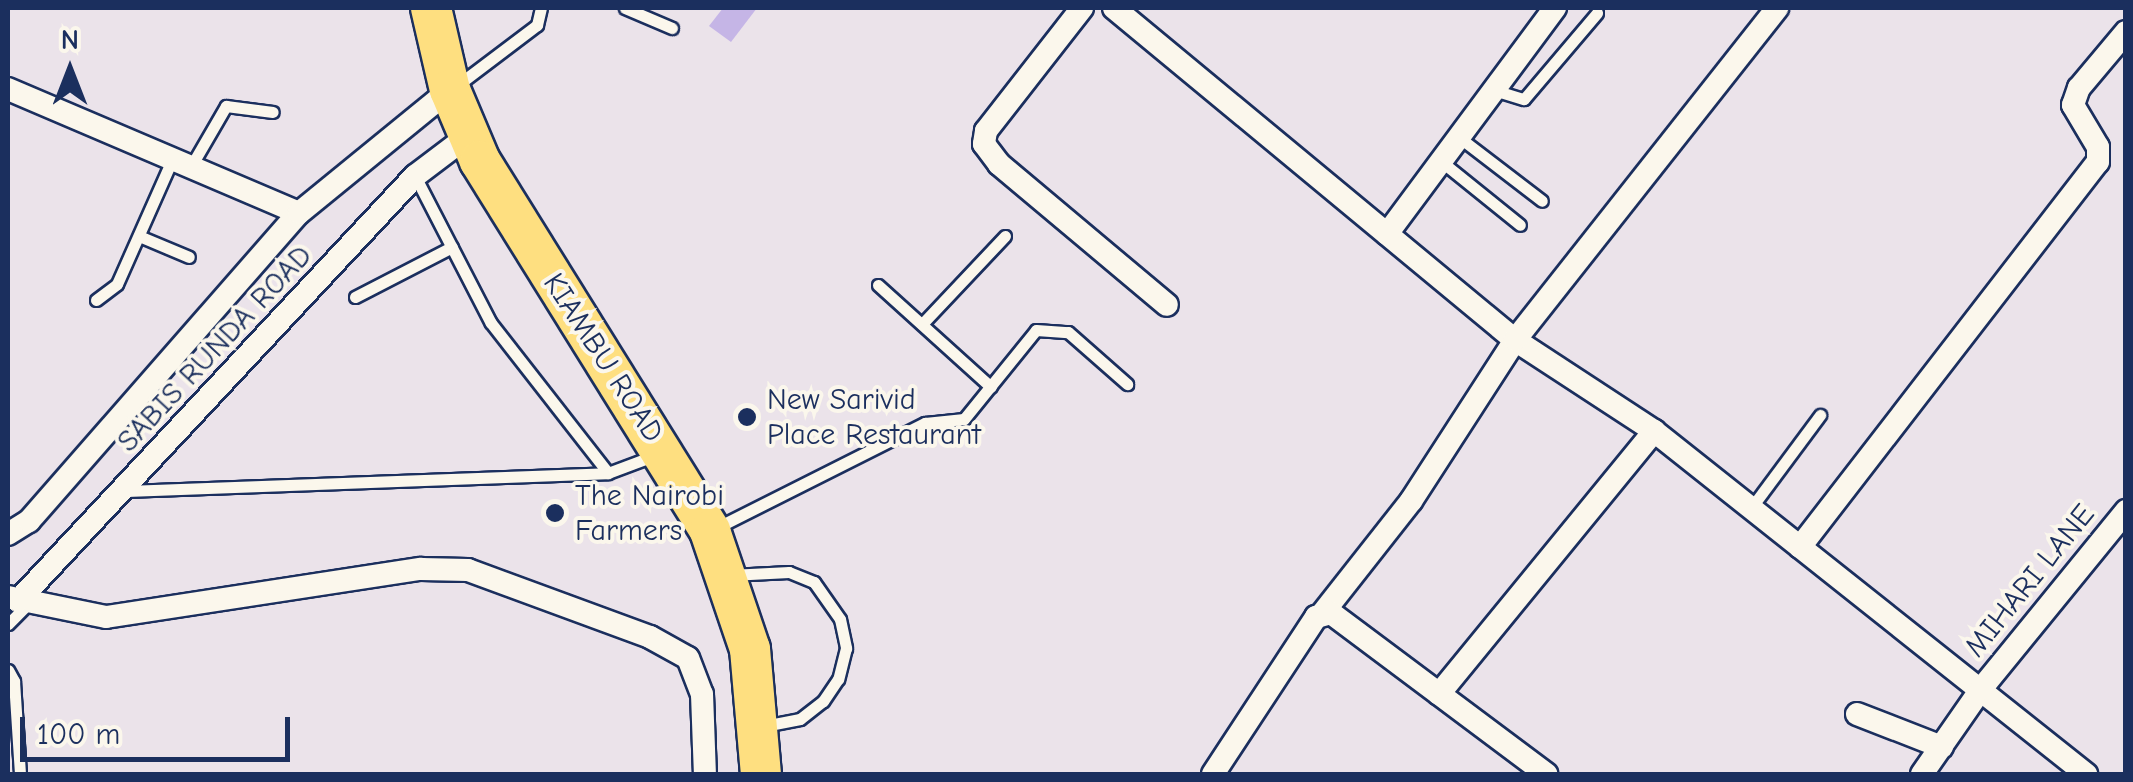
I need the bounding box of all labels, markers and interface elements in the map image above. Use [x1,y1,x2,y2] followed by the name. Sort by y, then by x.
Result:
[20,20,120,120] north arrow
[61,24,79,56] text: N
[110,238,320,460] street label: SABIS RUNDA ROAD
[535,267,671,449] street label: KIAMBU ROAD
[767,382,981,452] place label: New Sarivid Place Restaurant
[736,406,758,428] marker: New Sarivid Place Restaurant
[575,478,724,548] place label: The Nairobi Farmers
[1958,497,2102,665] street label: MIHARI LANE
[544,502,566,524] marker: The Nairobi Farmers
[25,697,295,759] scale bar
[37,717,120,752] text: 100 m

